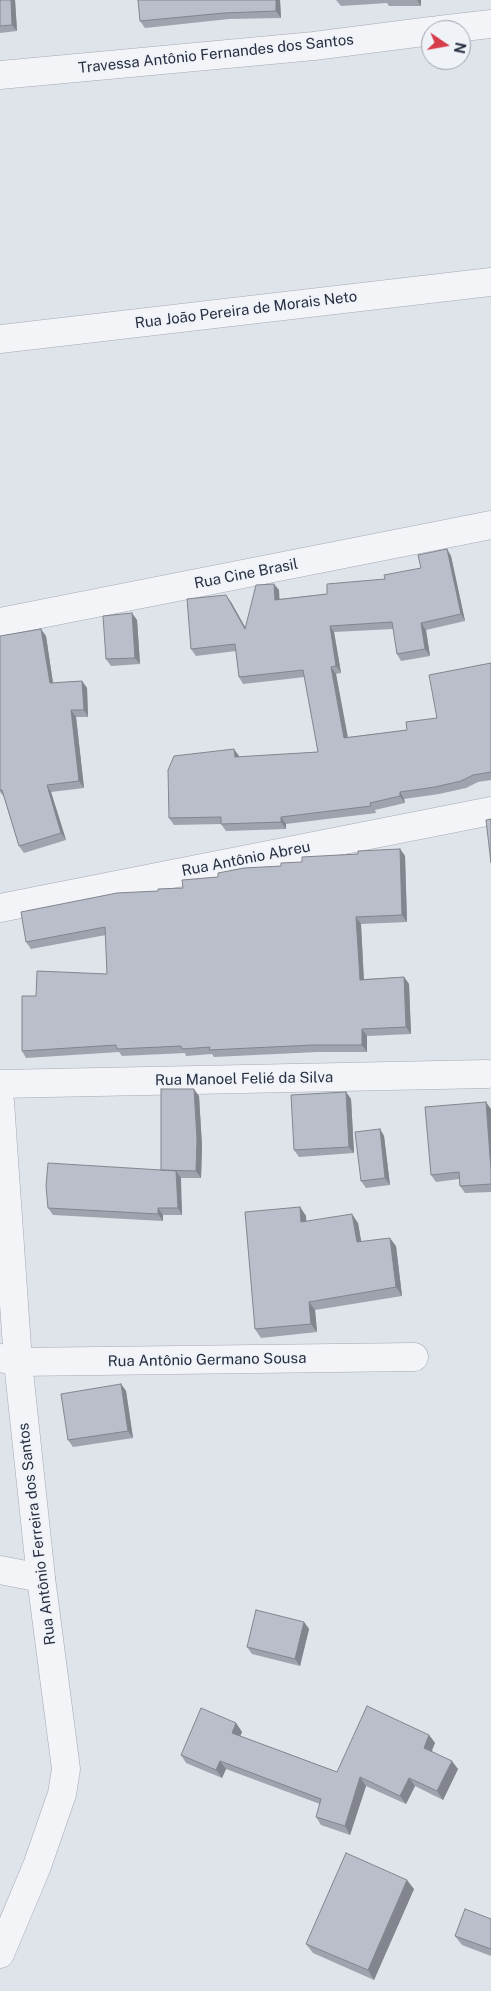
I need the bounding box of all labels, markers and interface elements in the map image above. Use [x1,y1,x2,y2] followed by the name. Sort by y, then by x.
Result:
[421,20,471,70] north arrow
[77,31,355,77] street label: Travessa Antônio Fernandes dos Santos
[451,41,469,55] text: N
[134,287,358,333] street label: Rua João Pereira de Morais Neto
[193,555,299,593] street label: Rua Cine Brasil
[180,838,312,880] street label: Rua Antônio Abreu
[155,1068,333,1090] street label: Rua Manoel Felié da Silva
[107,1349,307,1371] street label: Rua Antônio Germano Sousa
[14,1422,60,1646] street label: Rua Antônio Ferreira dos Santos

